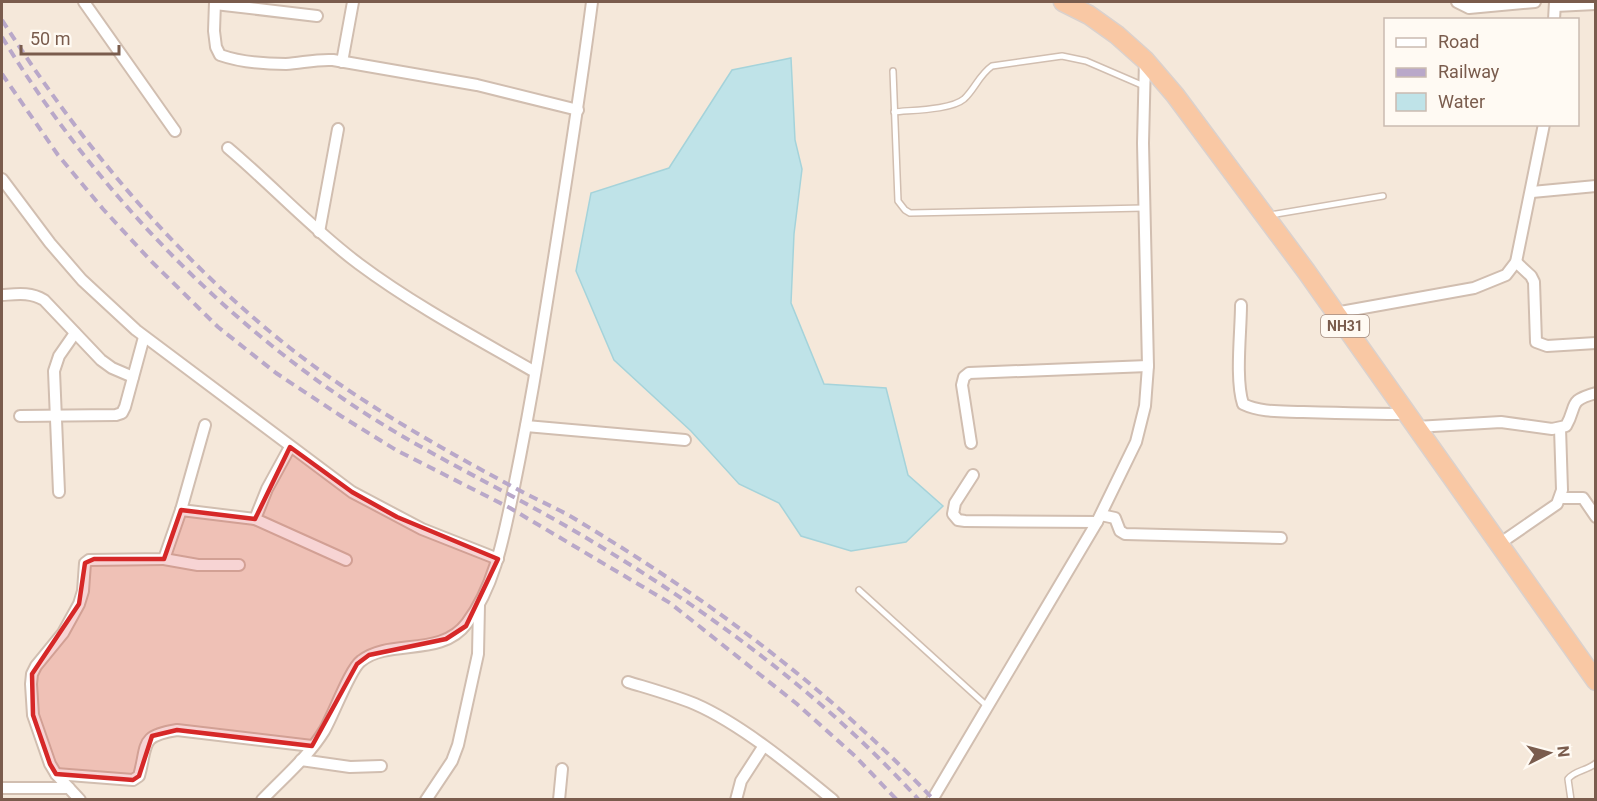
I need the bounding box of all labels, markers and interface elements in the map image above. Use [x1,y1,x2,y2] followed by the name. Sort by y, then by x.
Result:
[21,18,118,56] scale bar
[1384,18,1579,126] legend
[30,28,70,49] text: 50 m
[1438,31,1479,52] text: Road
[1438,61,1500,82] text: Railway
[1438,91,1485,112] text: Water
[1321,315,1369,337] road number: NH31
[1519,723,1579,783] north arrow
[1553,745,1573,758] text: N

